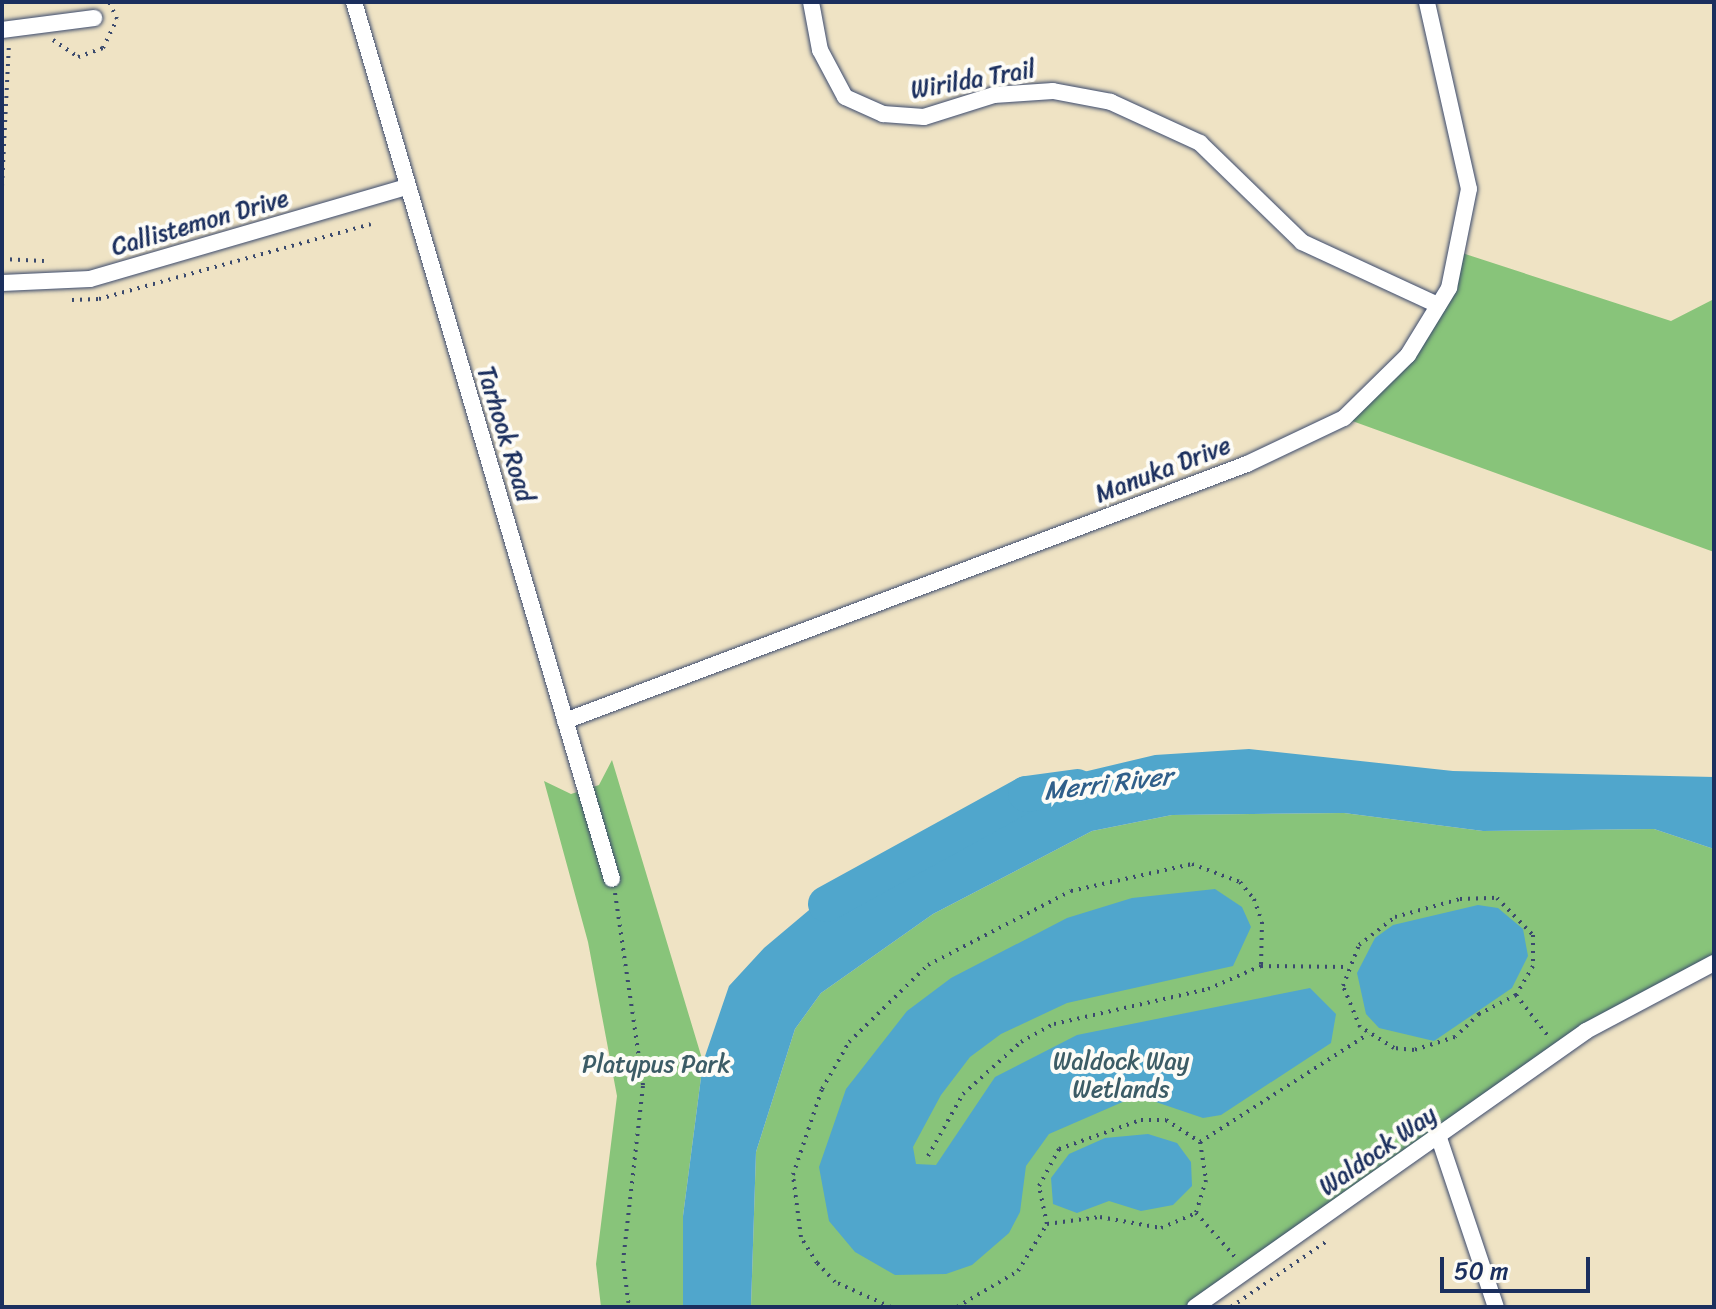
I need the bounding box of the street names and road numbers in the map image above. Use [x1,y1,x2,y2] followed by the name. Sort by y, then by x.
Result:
[909,55,1037,105] street label: Wirilda Trail
[108,184,292,262] street label: Callistemon Drive
[471,363,539,505] street label: Tarhook Road
[1091,431,1235,509] street label: Manuka Drive
[1314,1100,1442,1202] street label: Waldock Way

